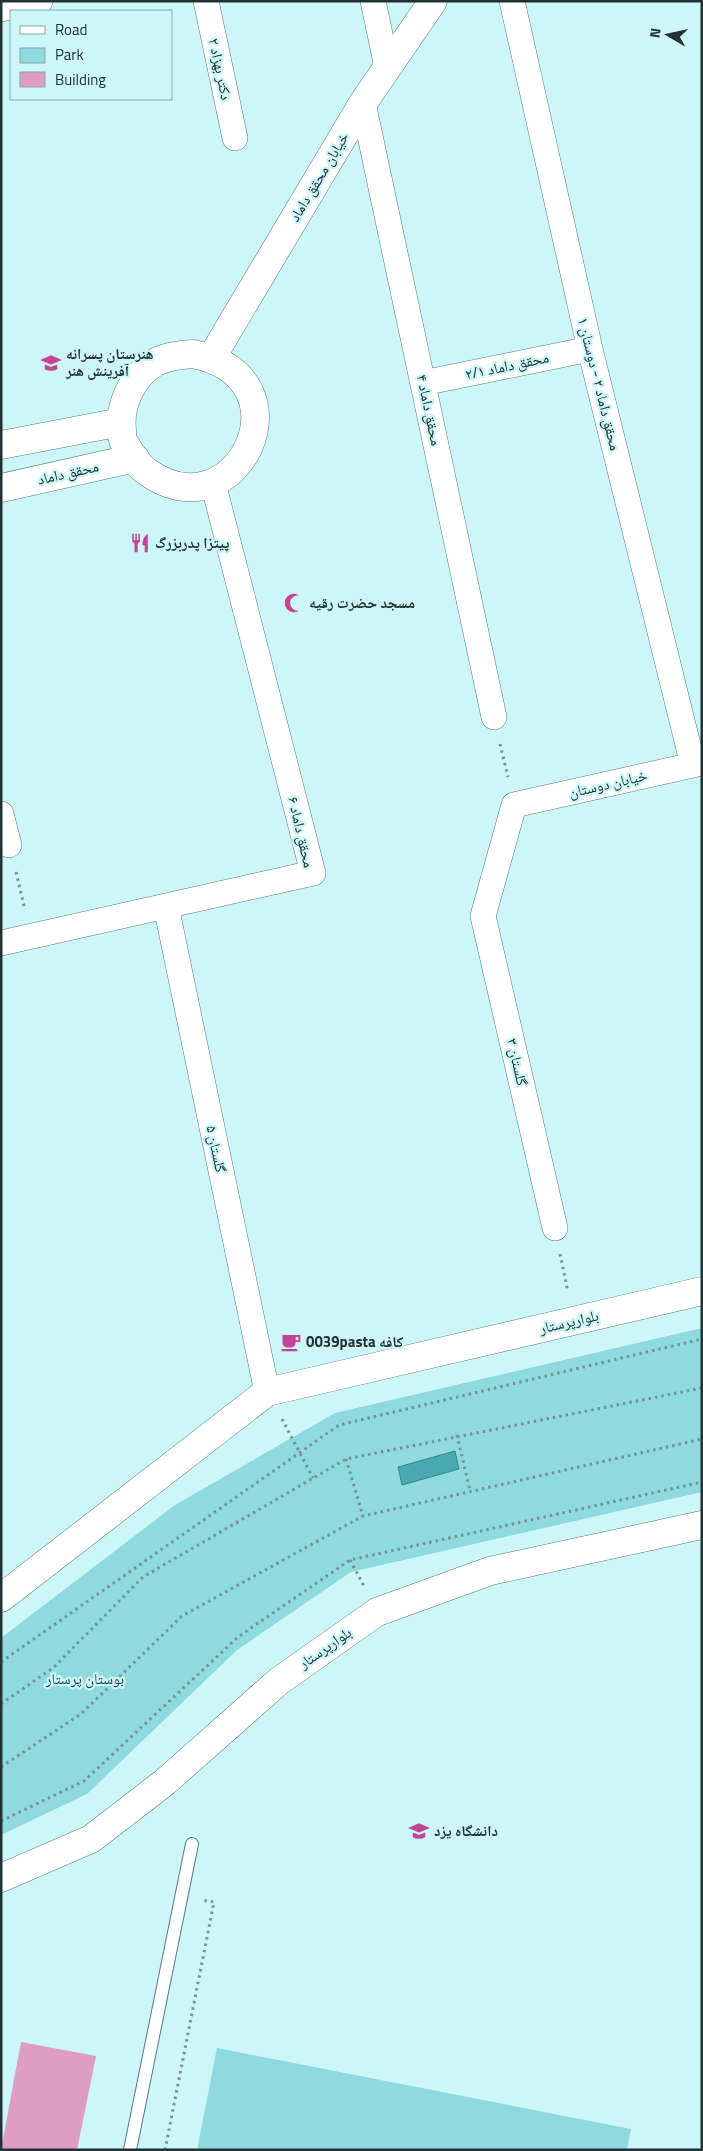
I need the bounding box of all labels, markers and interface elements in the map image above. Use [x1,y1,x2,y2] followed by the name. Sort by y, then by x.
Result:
[10,10,172,100] legend
[643,10,693,60] north arrow
[55,18,87,41] text: Road
[644,26,666,39] text: N
[203,36,238,102] street label: دکتر بهزاد ۲
[55,43,84,66] text: Park
[55,68,106,91] text: Building
[283,127,355,226] street label: خیابان محقق داماد
[572,315,627,453] street label: محقق داماد ۲ - دوستان ۱
[65,342,154,382] place label: هنرستان پسرانه آفرینش هنر
[463,345,551,386] street label: محقق داماد ۲/۱
[40,352,62,374] school or university icon: هنرستان پسرانه آفرینش هنر
[411,372,448,448] street label: محقق داماد ۴
[35,454,101,491] street label: محقق داماد
[155,531,229,554] place label: پیتزا پدربزرگ
[129,532,151,554] restaurant icon: پیتزا پدربزرگ
[309,591,415,614] place label: مسجد حضرت رقیه
[283,592,305,614] mosque icon: مسجد حضرت رقیه
[566,763,650,804] street label: خیابان دوستان
[282,794,321,870] street label: محقق داماد ۶
[501,1036,534,1088] street label: گلستان ۳
[200,1123,233,1175] street label: گلستان ۵
[536,1304,601,1340] street label: بلوارپرستار
[306,1330,404,1353] place label: 0039pasta کافه
[280,1331,302,1353] cafe icon: 0039pasta کافه
[293,1621,356,1675] street label: بلوارپرستار
[45,1667,124,1690] park label: بوستان پرستار
[434,1819,498,1842] place label: دانشگاه یزد
[408,1820,430,1842] school or university icon: دانشگاه یزد

